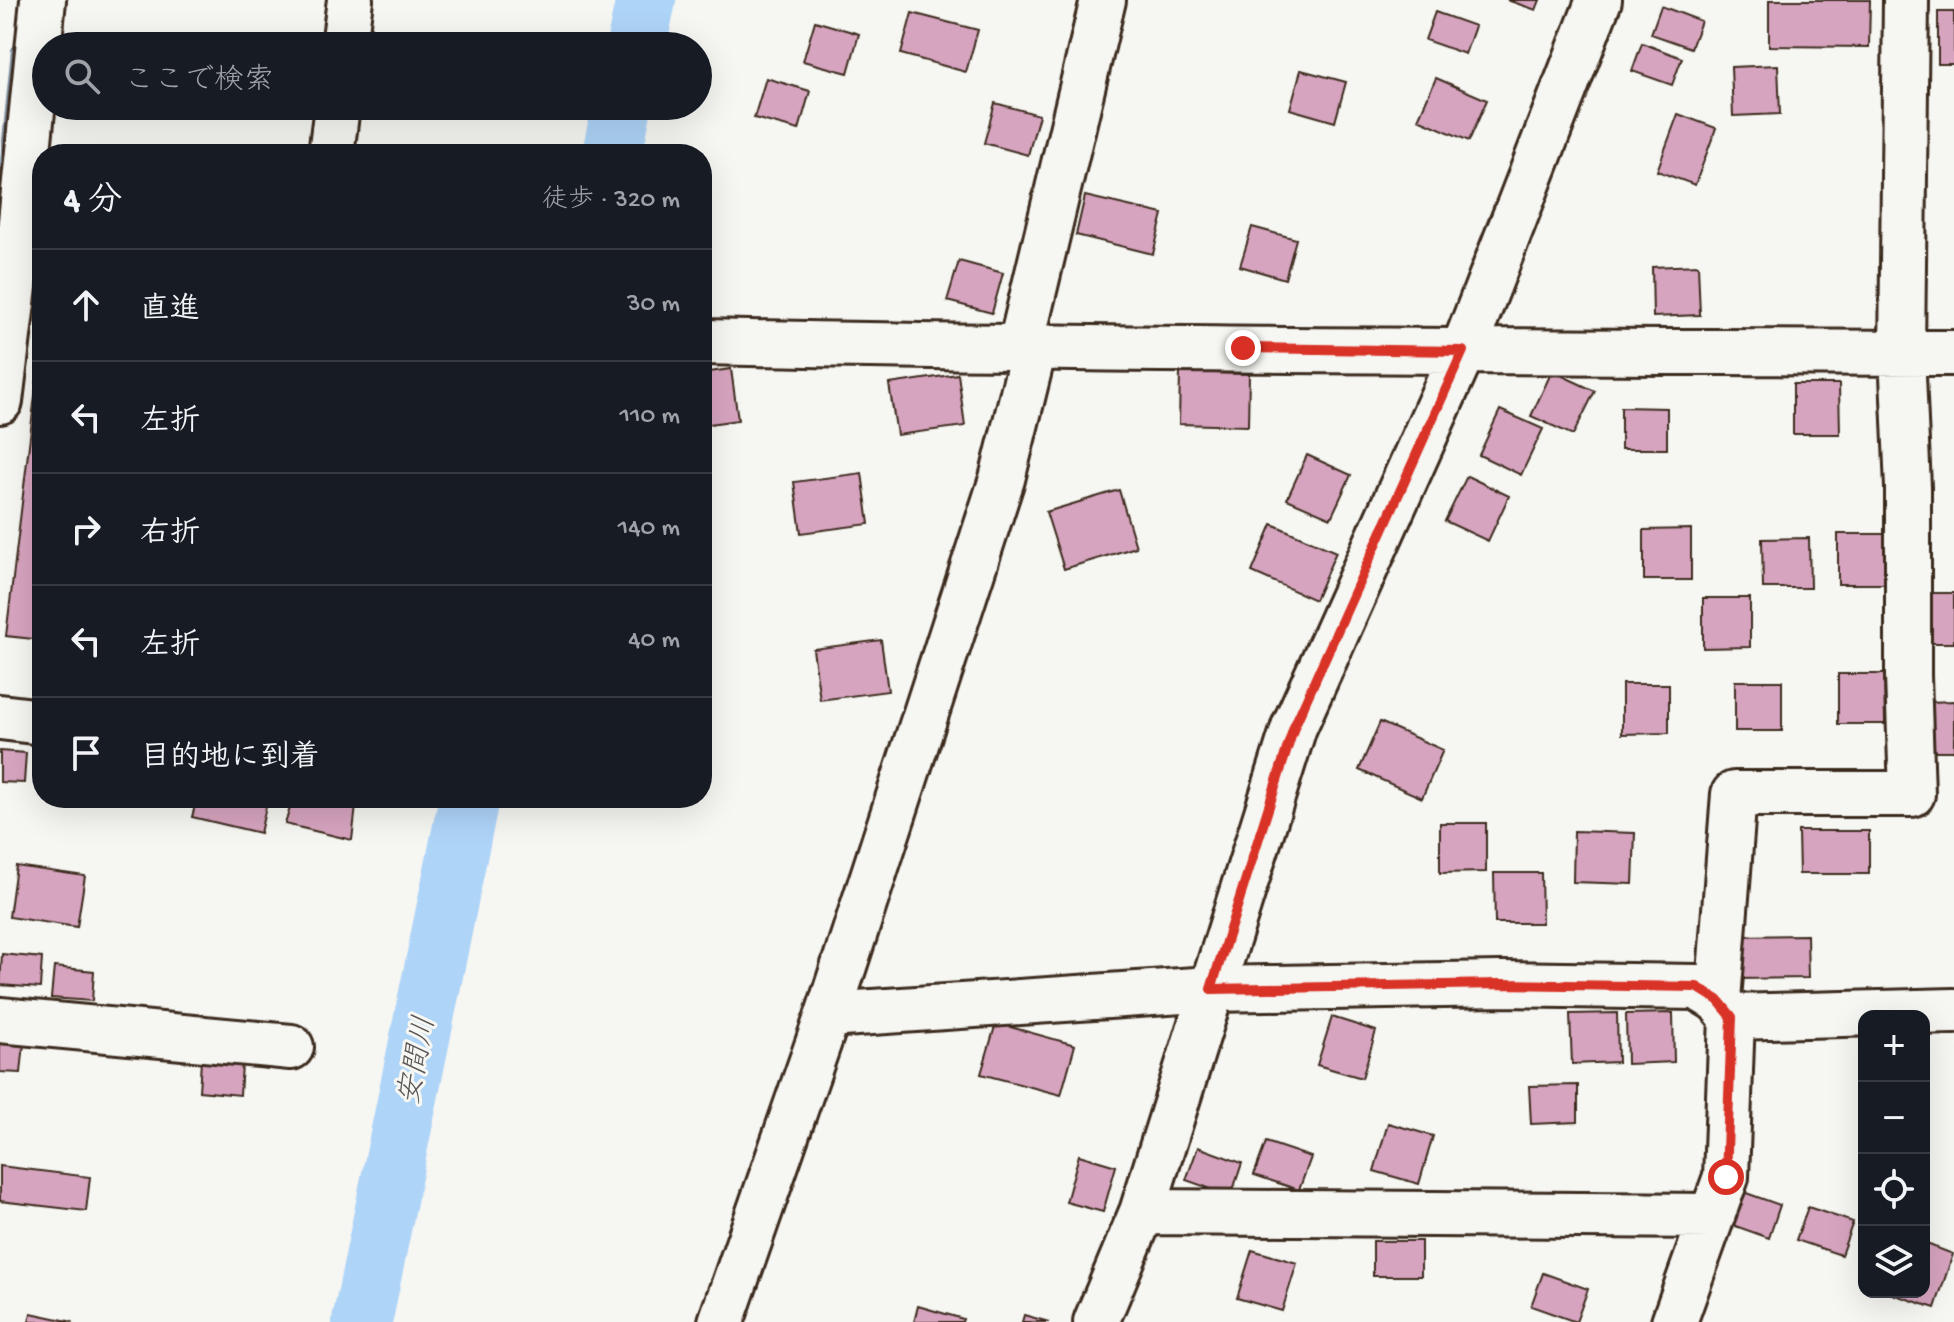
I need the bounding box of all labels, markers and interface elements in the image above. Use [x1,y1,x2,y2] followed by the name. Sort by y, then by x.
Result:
[32,32,712,120] search box
[60,54,104,98] icon: search
[124,65,274,100] text: ここで検索
[64,183,122,223] text: 4 分
[542,186,680,217] text: 徒歩 · 320 m
[64,283,108,327] icon: ahead
[627,290,680,321] text: 30 m
[140,294,200,329] text: 直進
[1225,330,1261,366] route end
[64,395,108,439] icon: left
[620,402,680,433] text: 110 m
[140,406,200,441] text: 左折
[64,507,108,551] icon: right
[618,514,680,545] text: 140 m
[140,518,200,553] text: 右折
[64,619,108,663] icon: left
[628,626,680,657] text: 40 m
[140,630,200,665] text: 左折
[64,731,108,775] icon: arrive
[140,742,320,777] text: 目的地に到着
[1858,1010,1930,1298] map controls
[1858,1010,1930,1082] button: +
[393,1013,445,1108] water label: 安間川
[1858,1082,1930,1154] button: −
[1858,1154,1930,1226] button: locate
[1708,1159,1744,1195] route start
[1858,1226,1930,1298] button: layers

